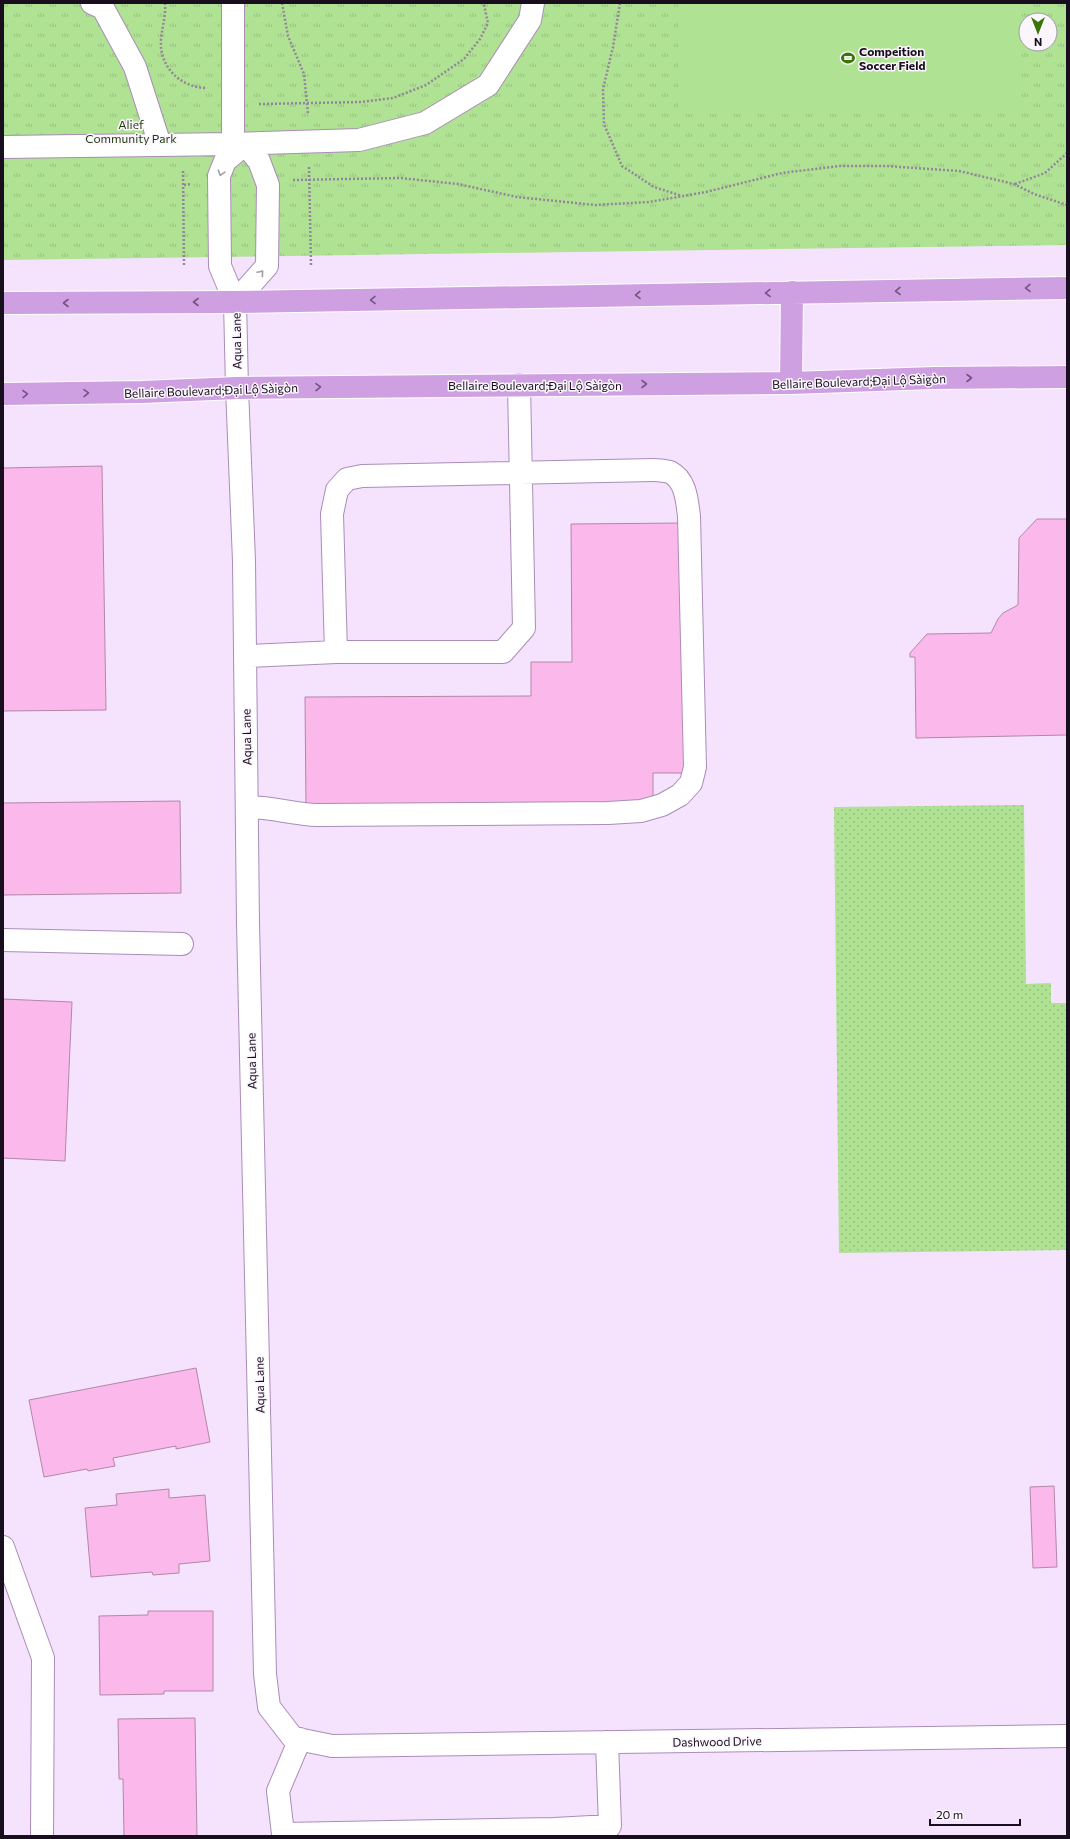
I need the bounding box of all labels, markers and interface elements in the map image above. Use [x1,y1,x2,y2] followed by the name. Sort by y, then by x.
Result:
[1018,12,1058,52] north arrow
[1034,36,1042,49] text: N
[859,44,925,72] place label: Compeition Soccer Field
[840,50,856,66] sports icon: Compeition Soccer Field
[85,117,177,145] park label: Alief Community Park
[217,169,226,176] one-way arrow
[256,270,263,277] one-way arrow
[1025,284,1031,292] one-way arrow
[895,286,901,295] one-way arrow
[765,289,771,297] one-way arrow
[635,291,641,299] one-way arrow
[370,295,376,304] one-way arrow
[193,298,199,306] one-way arrow
[63,299,69,307] one-way arrow
[229,313,243,369] street label: Aqua Lane
[772,371,946,392] street label: Bellaire Boulevard;Đại Lộ Sàigòn
[966,374,972,382] one-way arrow
[448,378,622,393] street label: Bellaire Boulevard;Đại Lộ Sàigòn
[124,380,298,401] street label: Bellaire Boulevard;Đại Lộ Sàigòn
[641,380,647,388] one-way arrow
[315,383,321,391] one-way arrow
[83,389,89,397] one-way arrow
[22,390,28,398] one-way arrow
[239,709,253,765] street label: Aqua Lane
[244,1033,258,1089] street label: Aqua Lane
[252,1357,266,1413] street label: Aqua Lane
[672,1733,762,1749] street label: Dashwood Drive
[930,1801,1020,1827] scale bar
[936,1807,963,1821] text: 20 m

